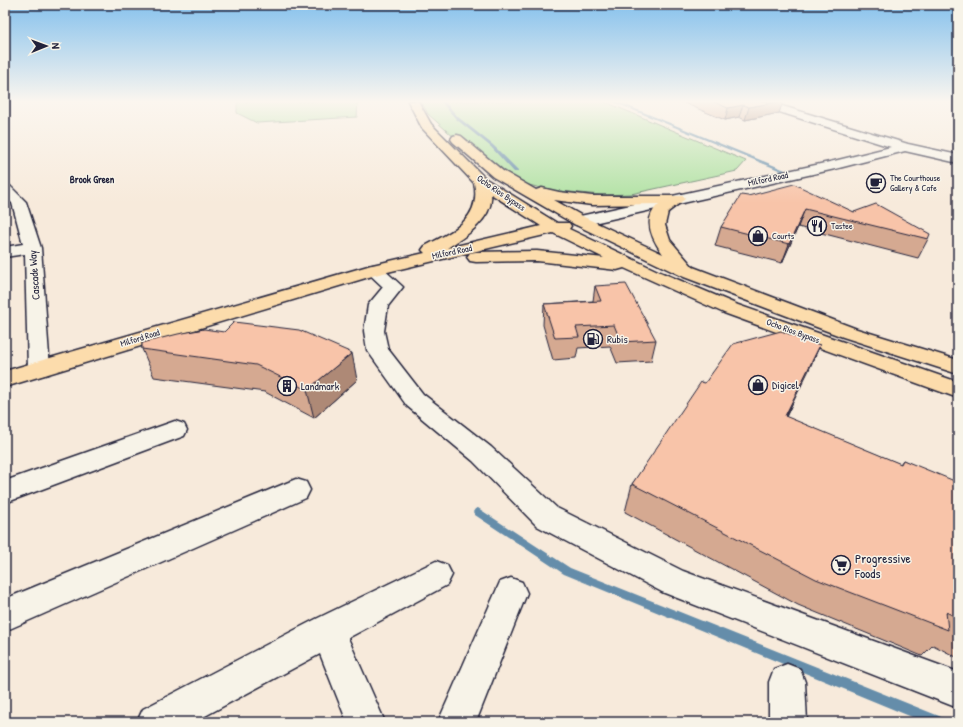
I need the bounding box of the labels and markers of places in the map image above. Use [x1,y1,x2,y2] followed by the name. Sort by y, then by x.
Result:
[865,172,887,194] cafe icon: The Courthouse Gallery & Cafe
[890,172,941,194] place label: The Courthouse Gallery & Cafe
[806,215,828,237] restaurant icon: Tastee
[831,220,853,232] place label: Tastee
[747,225,769,247] shop icon: Courts
[772,230,795,242] place label: Courts
[582,328,604,350] fuel station icon: Rubis
[607,332,628,346] place label: Rubis
[747,374,769,396] shop icon: Digicel
[276,375,298,397] building icon: Landmark
[772,378,799,392] place label: Digicel
[301,379,340,393] place label: Landmark
[854,549,911,582] place label: Progressive Foods
[830,554,852,576] supermarket icon: Progressive Foods

